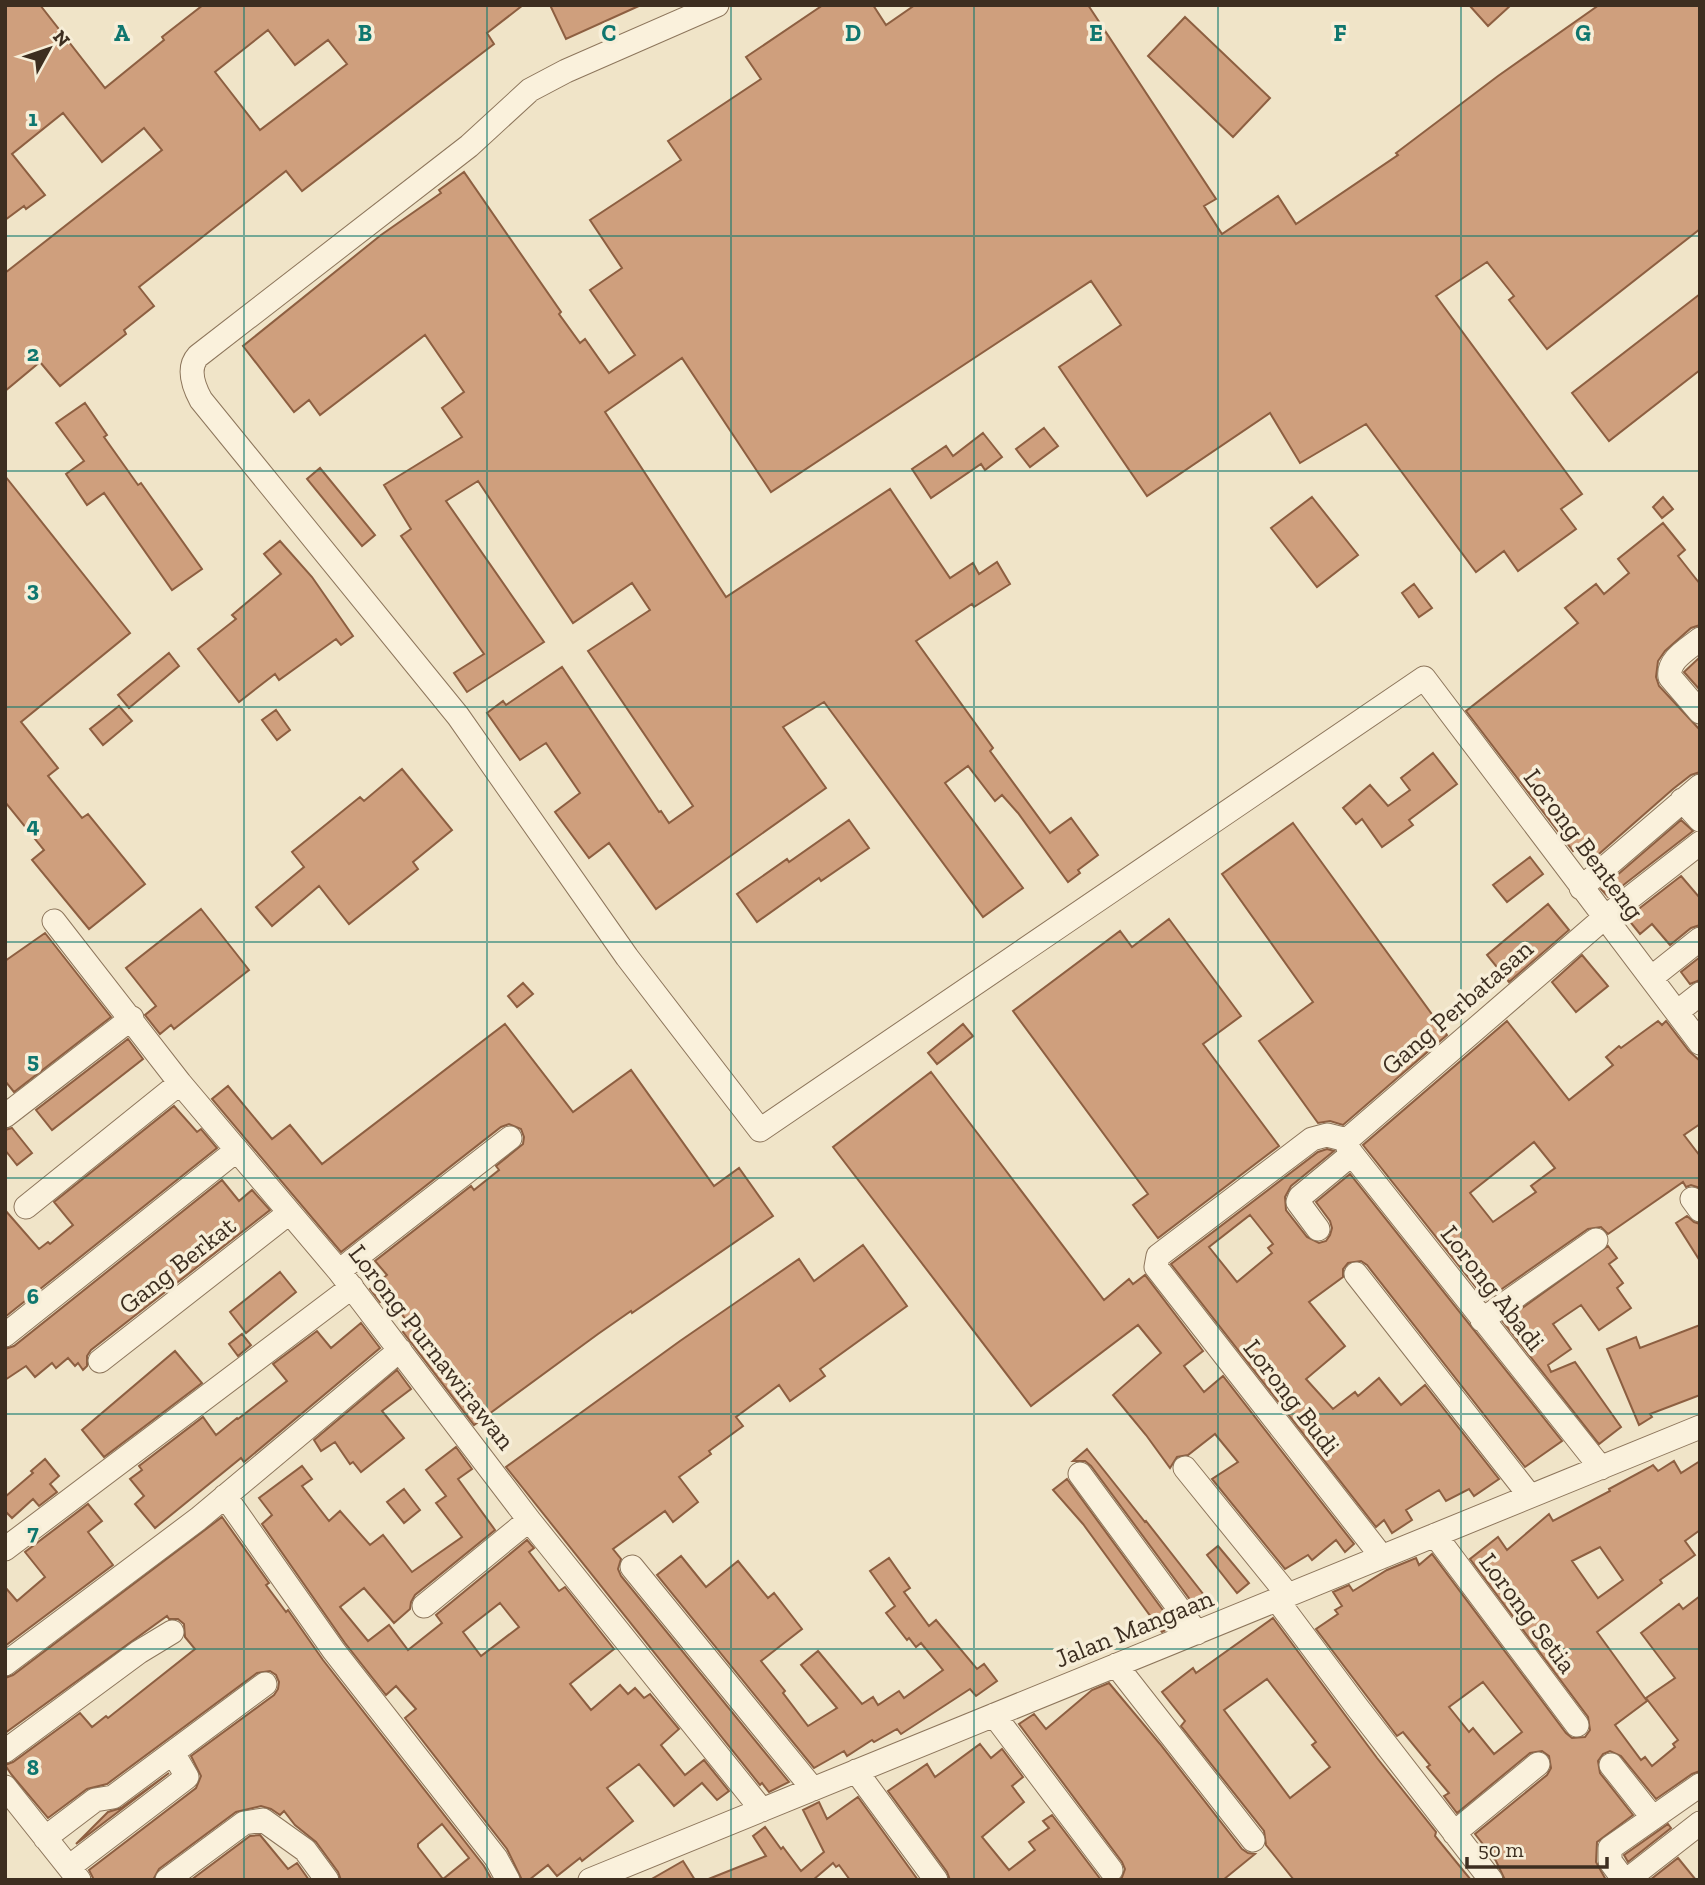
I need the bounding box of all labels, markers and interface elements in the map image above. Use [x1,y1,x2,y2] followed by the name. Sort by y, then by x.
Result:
[14,14,84,84] north arrow
[114,19,130,47] text: A
[358,19,372,47] text: B
[602,19,616,47] text: C
[845,19,861,47] text: D
[1089,19,1103,47] text: E
[1333,19,1347,47] text: F
[1575,19,1591,47] text: G
[48,25,75,51] text: N
[28,104,38,132] text: 1
[27,339,39,367] text: 2
[27,575,39,603] text: 3
[1517,762,1651,926] street label: Lorong Benteng
[26,811,40,839] text: 4
[1375,932,1539,1082] street label: Gang Perbatasan
[27,1046,39,1074] text: 5
[112,1209,242,1321] street label: Gang Berkat
[1434,1219,1552,1357] street label: Lorong Abadi
[342,1238,522,1456] street label: Lorong Purnawirawan
[27,1282,39,1310] text: 6
[1237,1333,1347,1461] street label: Lorong Budi
[27,1518,39,1546] text: 7
[1472,1547,1584,1680] street label: Lorong Setia
[1050,1582,1218,1674] street label: Jalan Mangaan
[27,1753,39,1781] text: 8
[1467,1826,1607,1870] scale bar
[1478,1837,1524,1862] text: 50 m

